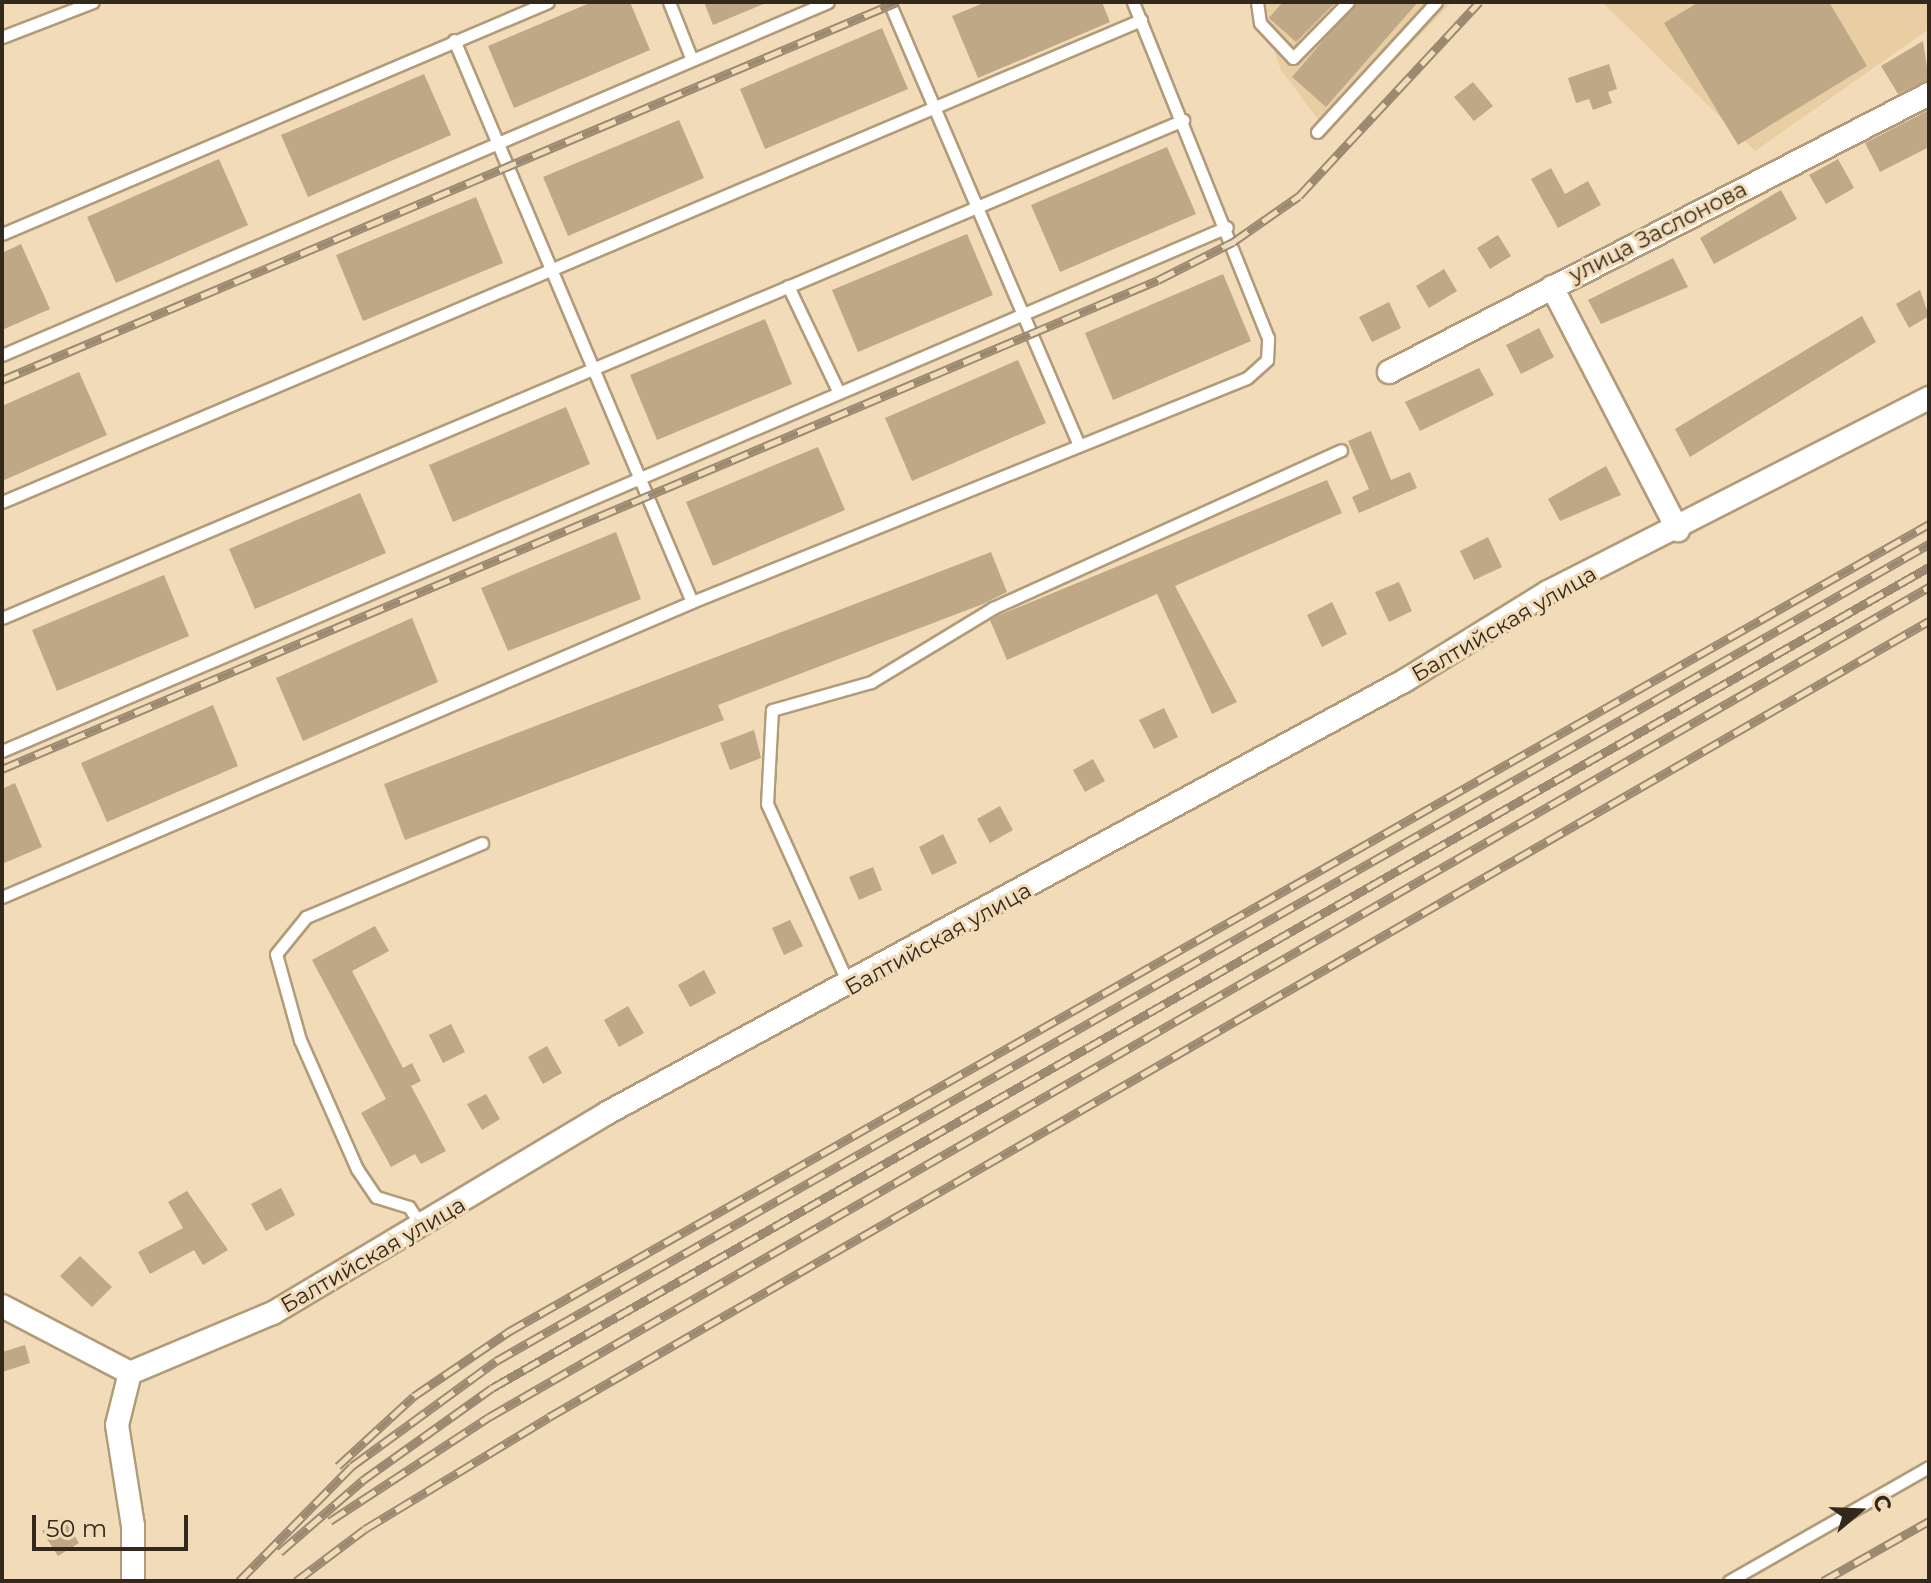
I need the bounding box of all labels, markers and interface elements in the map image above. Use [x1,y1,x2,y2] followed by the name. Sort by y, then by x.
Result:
[1565,176,1751,288] street label: улица Заслонова
[1407,560,1601,688] street label: Балтийская улица
[840,877,1036,1001] street label: Балтийская улица
[276,1191,470,1319] street label: Балтийская улица
[1819,1471,1899,1551] north arrow
[1867,1491,1898,1515] text: С
[36,1499,192,1549] scale bar
[46,1514,107,1543] text: 50 m

